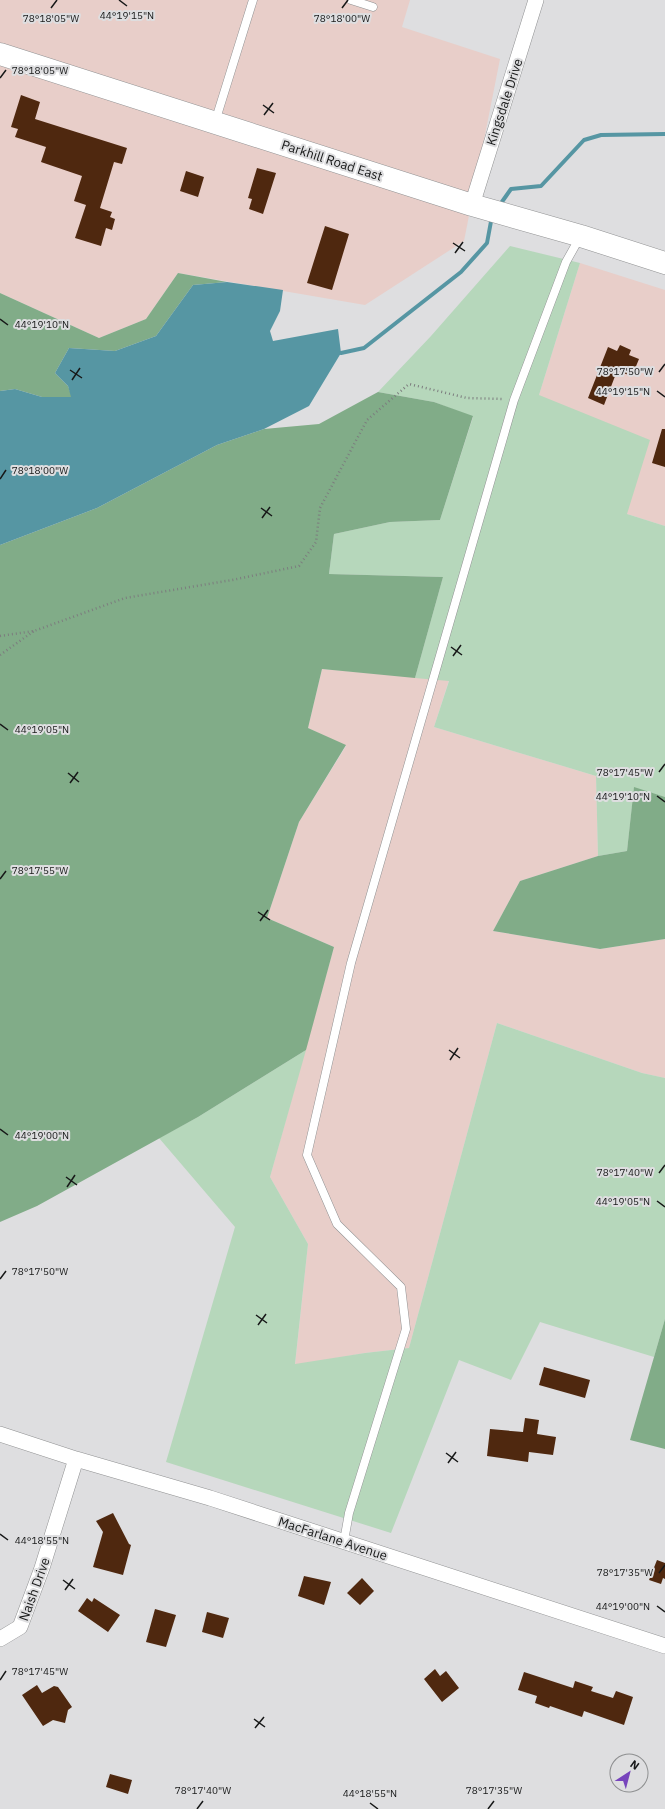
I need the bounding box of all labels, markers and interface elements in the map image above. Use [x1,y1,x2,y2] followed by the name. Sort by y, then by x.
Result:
[100,9,154,22] text: 44°19'15"N
[23,12,79,25] text: 78°18'05"W
[314,12,370,25] text: 78°18'00"W
[482,57,527,148] street label: Kingsdale Drive
[12,64,68,77] text: 78°18'05"W
[279,136,385,185] street label: Parkhill Road East
[15,318,69,331] text: 44°19'10"N
[597,365,653,378] text: 78°17'50"W
[596,385,650,398] text: 44°19'15"N
[12,464,68,477] text: 78°18'00"W
[15,723,69,736] text: 44°19'05"N
[597,766,653,779] text: 78°17'45"W
[596,790,650,803] text: 44°19'10"N
[12,864,68,877] text: 78°17'55"W
[15,1129,69,1142] text: 44°19'00"N
[597,1166,653,1179] text: 78°17'40"W
[596,1195,650,1208] text: 44°19'05"N
[12,1265,68,1278] text: 78°17'50"W
[276,1513,390,1564] street label: MacFarlane Avenue
[15,1534,69,1547] text: 44°18'55"N
[15,1555,54,1623] street label: Naish Drive
[597,1566,653,1579] text: 78°17'35"W
[596,1600,650,1613] text: 44°19'00"N
[12,1665,68,1678] text: 78°17'45"W
[609,1753,649,1793] north arrow
[628,1757,642,1773] text: N
[175,1784,231,1797] text: 78°17'40"W
[466,1784,522,1797] text: 78°17'35"W
[343,1787,397,1800] text: 44°18'55"N

